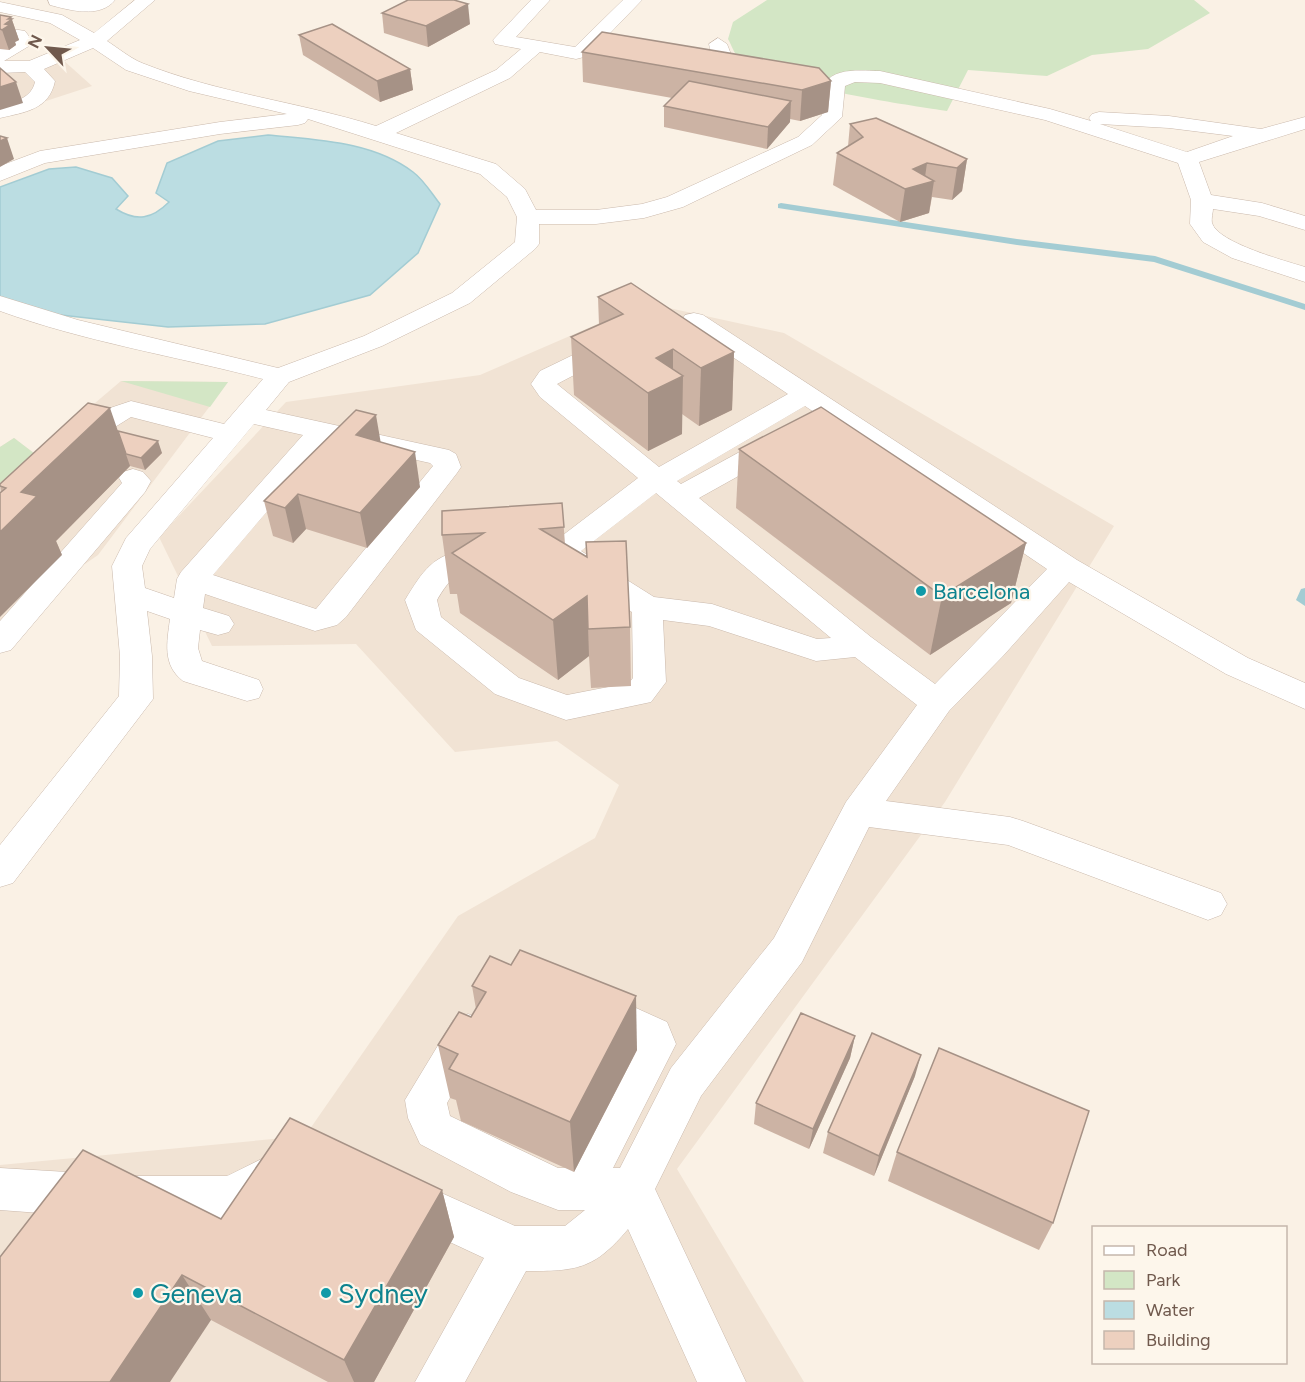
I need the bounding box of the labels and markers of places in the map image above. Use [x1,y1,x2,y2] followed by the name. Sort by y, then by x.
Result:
[933,578,1030,605] place label: Barcelona
[914,584,928,598] marker: Barcelona
[150,1277,242,1310] place label: Geneva
[338,1277,428,1310] place label: Sydney
[131,1286,145,1300] marker: Geneva
[319,1286,333,1300] marker: Sydney

